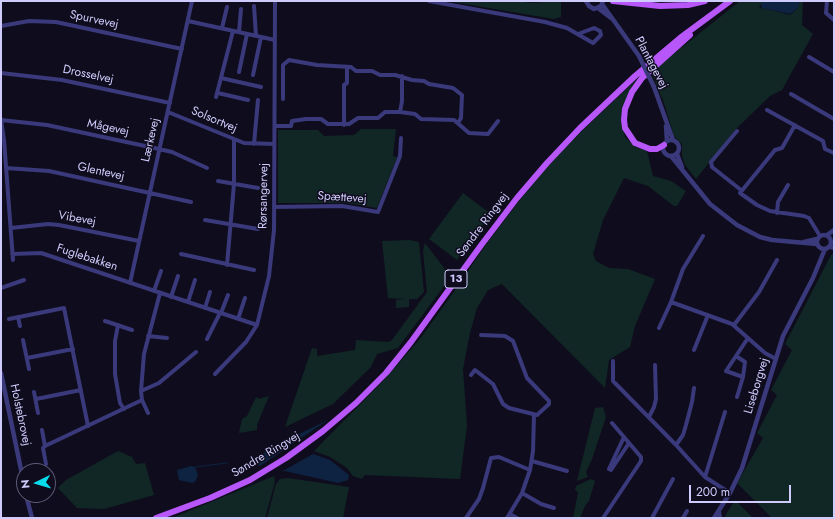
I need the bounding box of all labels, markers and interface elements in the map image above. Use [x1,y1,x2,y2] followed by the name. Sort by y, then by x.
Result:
[68,8,120,32] street label: Spurvevej
[631,34,671,92] street label: Plantagevej
[61,63,115,87] street label: Drosselvej
[189,104,239,136] street label: Solsortvej
[86,117,130,139] street label: Mågevej
[139,117,163,163] street label: Lærkevej
[76,160,126,184] street label: Glentevej
[256,163,272,229] street label: Rørsangervej
[317,189,367,207] street label: Spættevej
[454,190,512,260] street label: Søndre Ringvej
[57,209,97,229] street label: Vibevej
[55,241,119,275] street label: Fuglebakken
[445,270,467,288] road number: 13
[742,356,772,416] street label: Liseborgvej
[6,383,34,447] street label: Holstebrovej
[229,429,303,481] street label: Søndre Ringvej
[16,463,56,503] north arrow
[691,477,793,503] scale bar
[17,479,33,489] text: N
[696,483,730,501] text: 200 m

